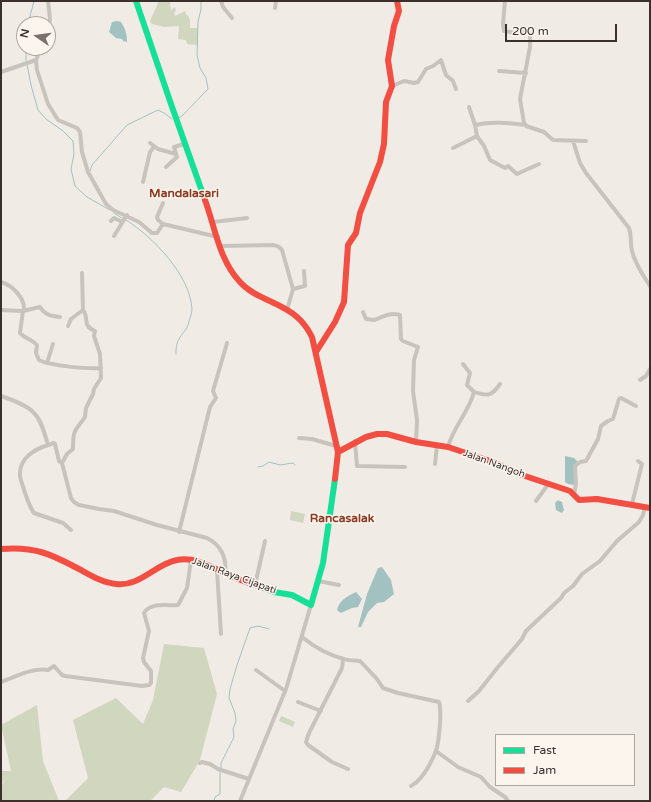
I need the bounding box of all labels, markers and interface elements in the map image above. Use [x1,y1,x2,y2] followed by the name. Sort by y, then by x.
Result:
[16,16,56,56] north arrow
[507,16,619,42] scale bar
[512,24,549,38] text: 200 m
[17,28,32,39] text: N
[149,187,219,201] district label: Mandalasari
[461,447,527,481] street label: Jalan Nangoh
[310,512,374,526] district label: Rancasalak
[190,555,278,597] street label: Jalan Raya Cijapati
[495,734,635,786] legend
[533,743,556,757] text: Fast
[533,763,556,777] text: Jam

